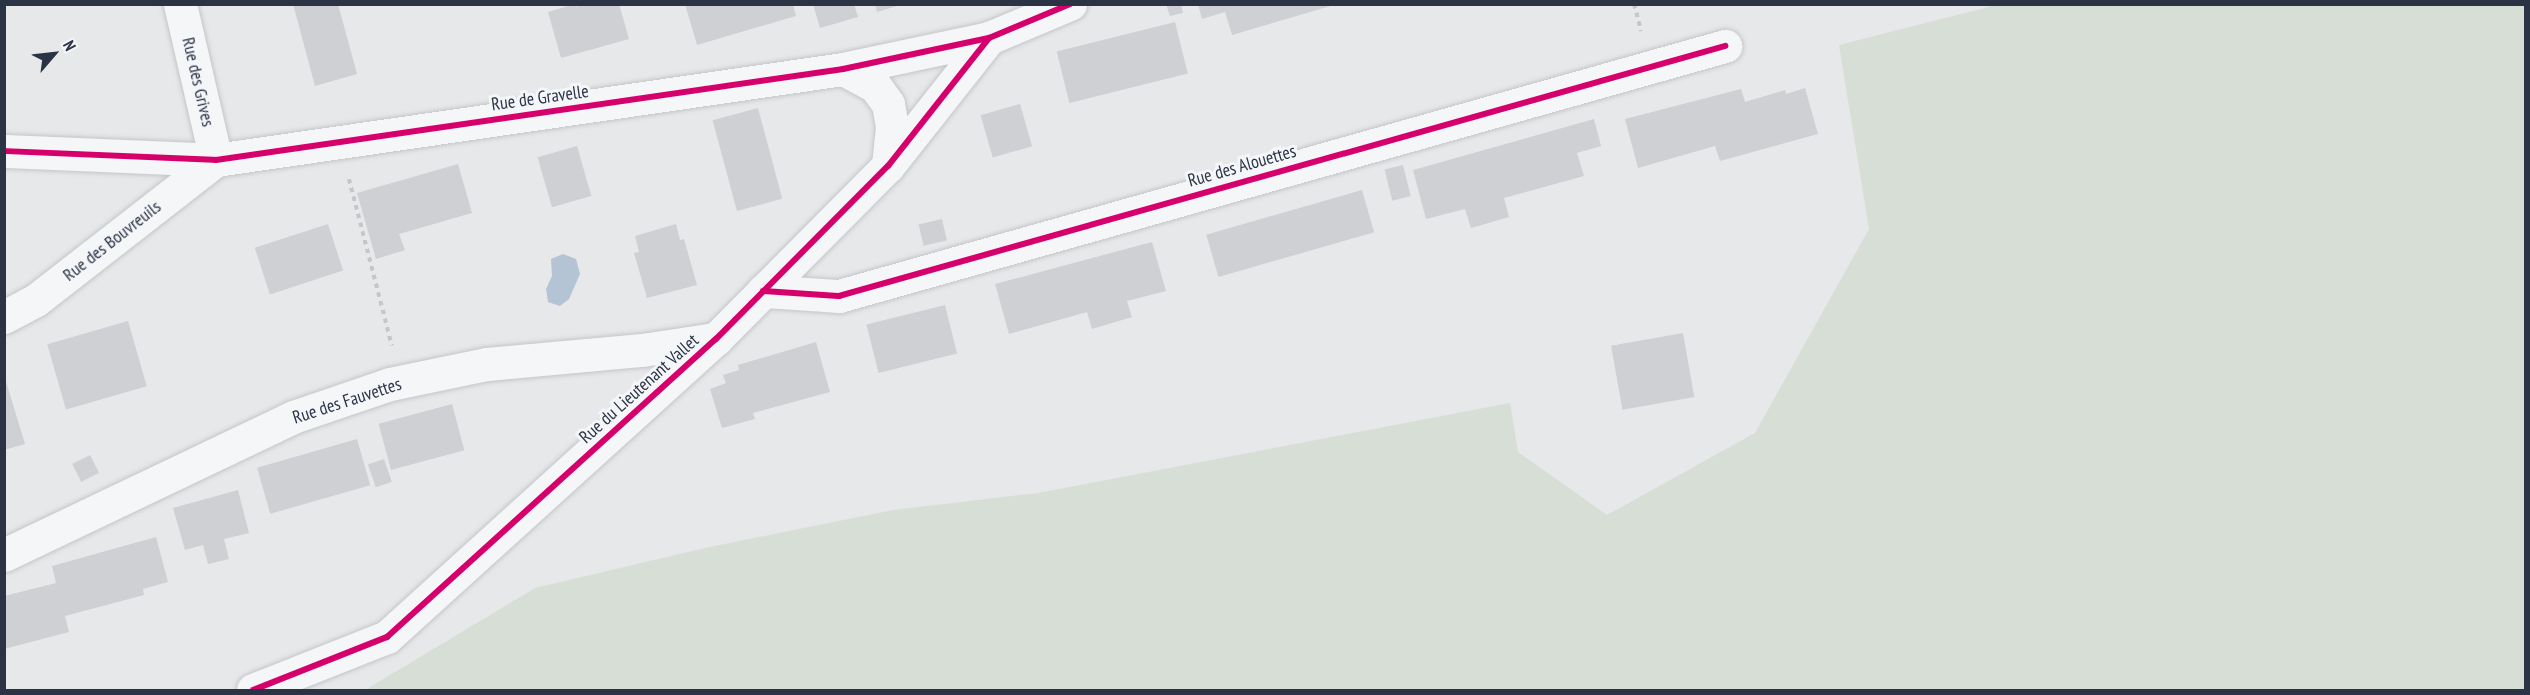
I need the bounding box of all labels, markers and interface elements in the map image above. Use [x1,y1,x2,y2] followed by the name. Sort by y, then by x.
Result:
[24,24,84,84] north arrow
[177,35,219,129] street label: Rue des Grives
[59,37,81,54] text: N
[490,80,590,116] street label: Rue de Gravelle
[1185,140,1299,192] street label: Rue des Alouettes
[59,196,165,286] street label: Rue des Bouvreuils
[575,330,703,448] street label: Rue du Lieutenant Vallet
[290,373,404,429] street label: Rue des Fauvettes

